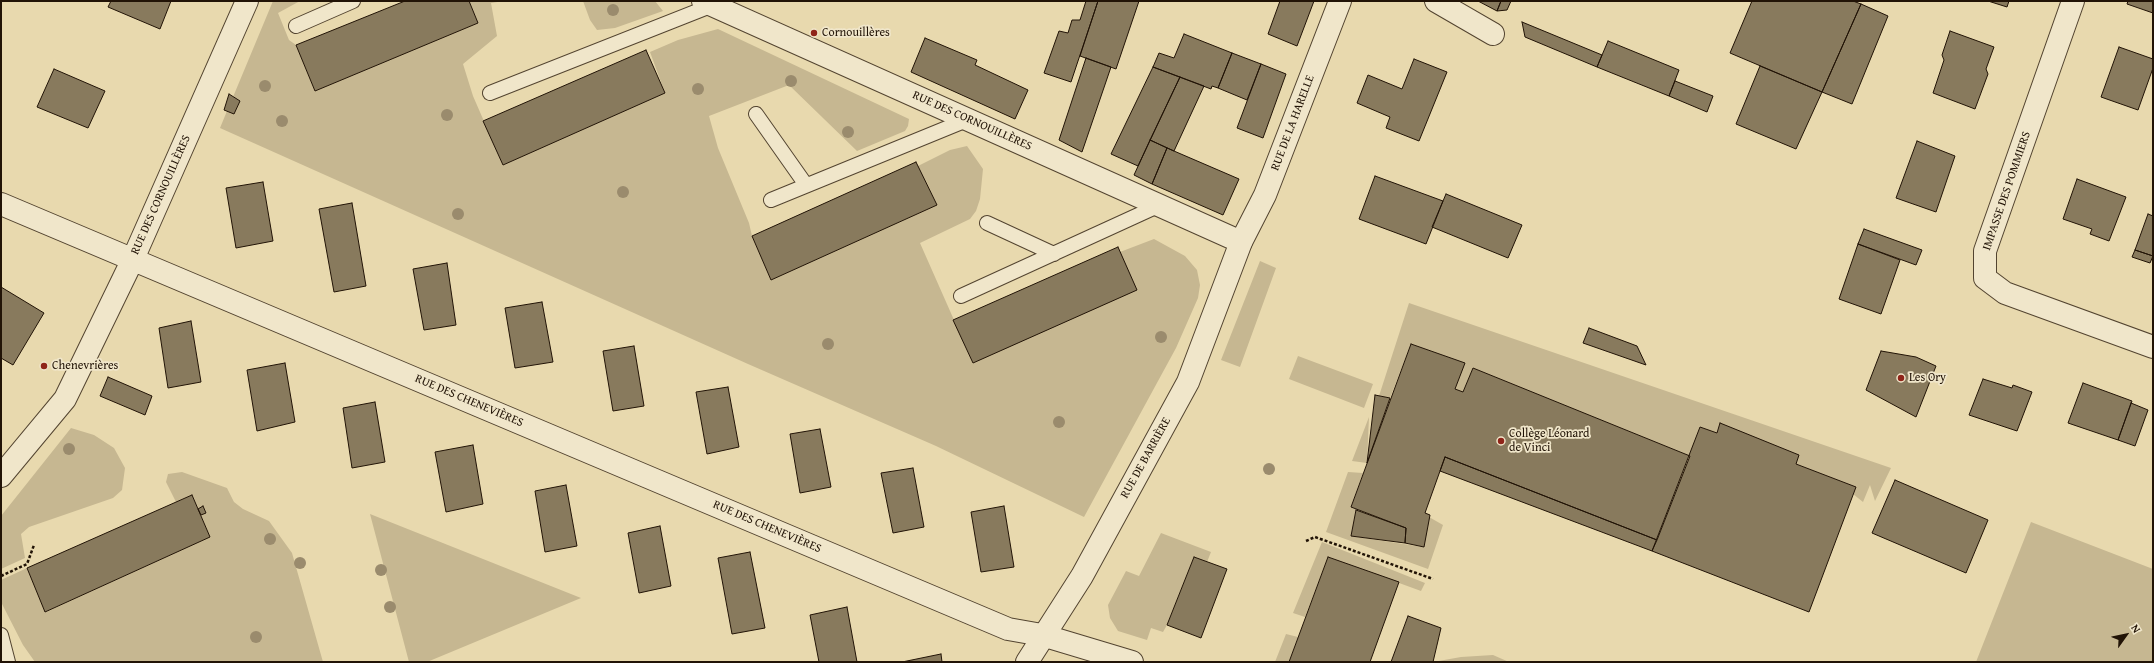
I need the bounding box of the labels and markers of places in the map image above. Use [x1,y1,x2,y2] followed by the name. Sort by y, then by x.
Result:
[822,26,890,40] place label: Cornouillères
[809,28,819,38] marker: Cornouillères
[52,359,118,373] place label: Chenevrières
[39,361,49,371] marker: Chenevrières
[1909,371,1946,385] place label: Les Ory
[1896,373,1906,383] marker: Les Ory
[1509,427,1590,455] place label: Collège Léonard de Vinci
[1496,436,1506,446] marker: Collège Léonard de Vinci

